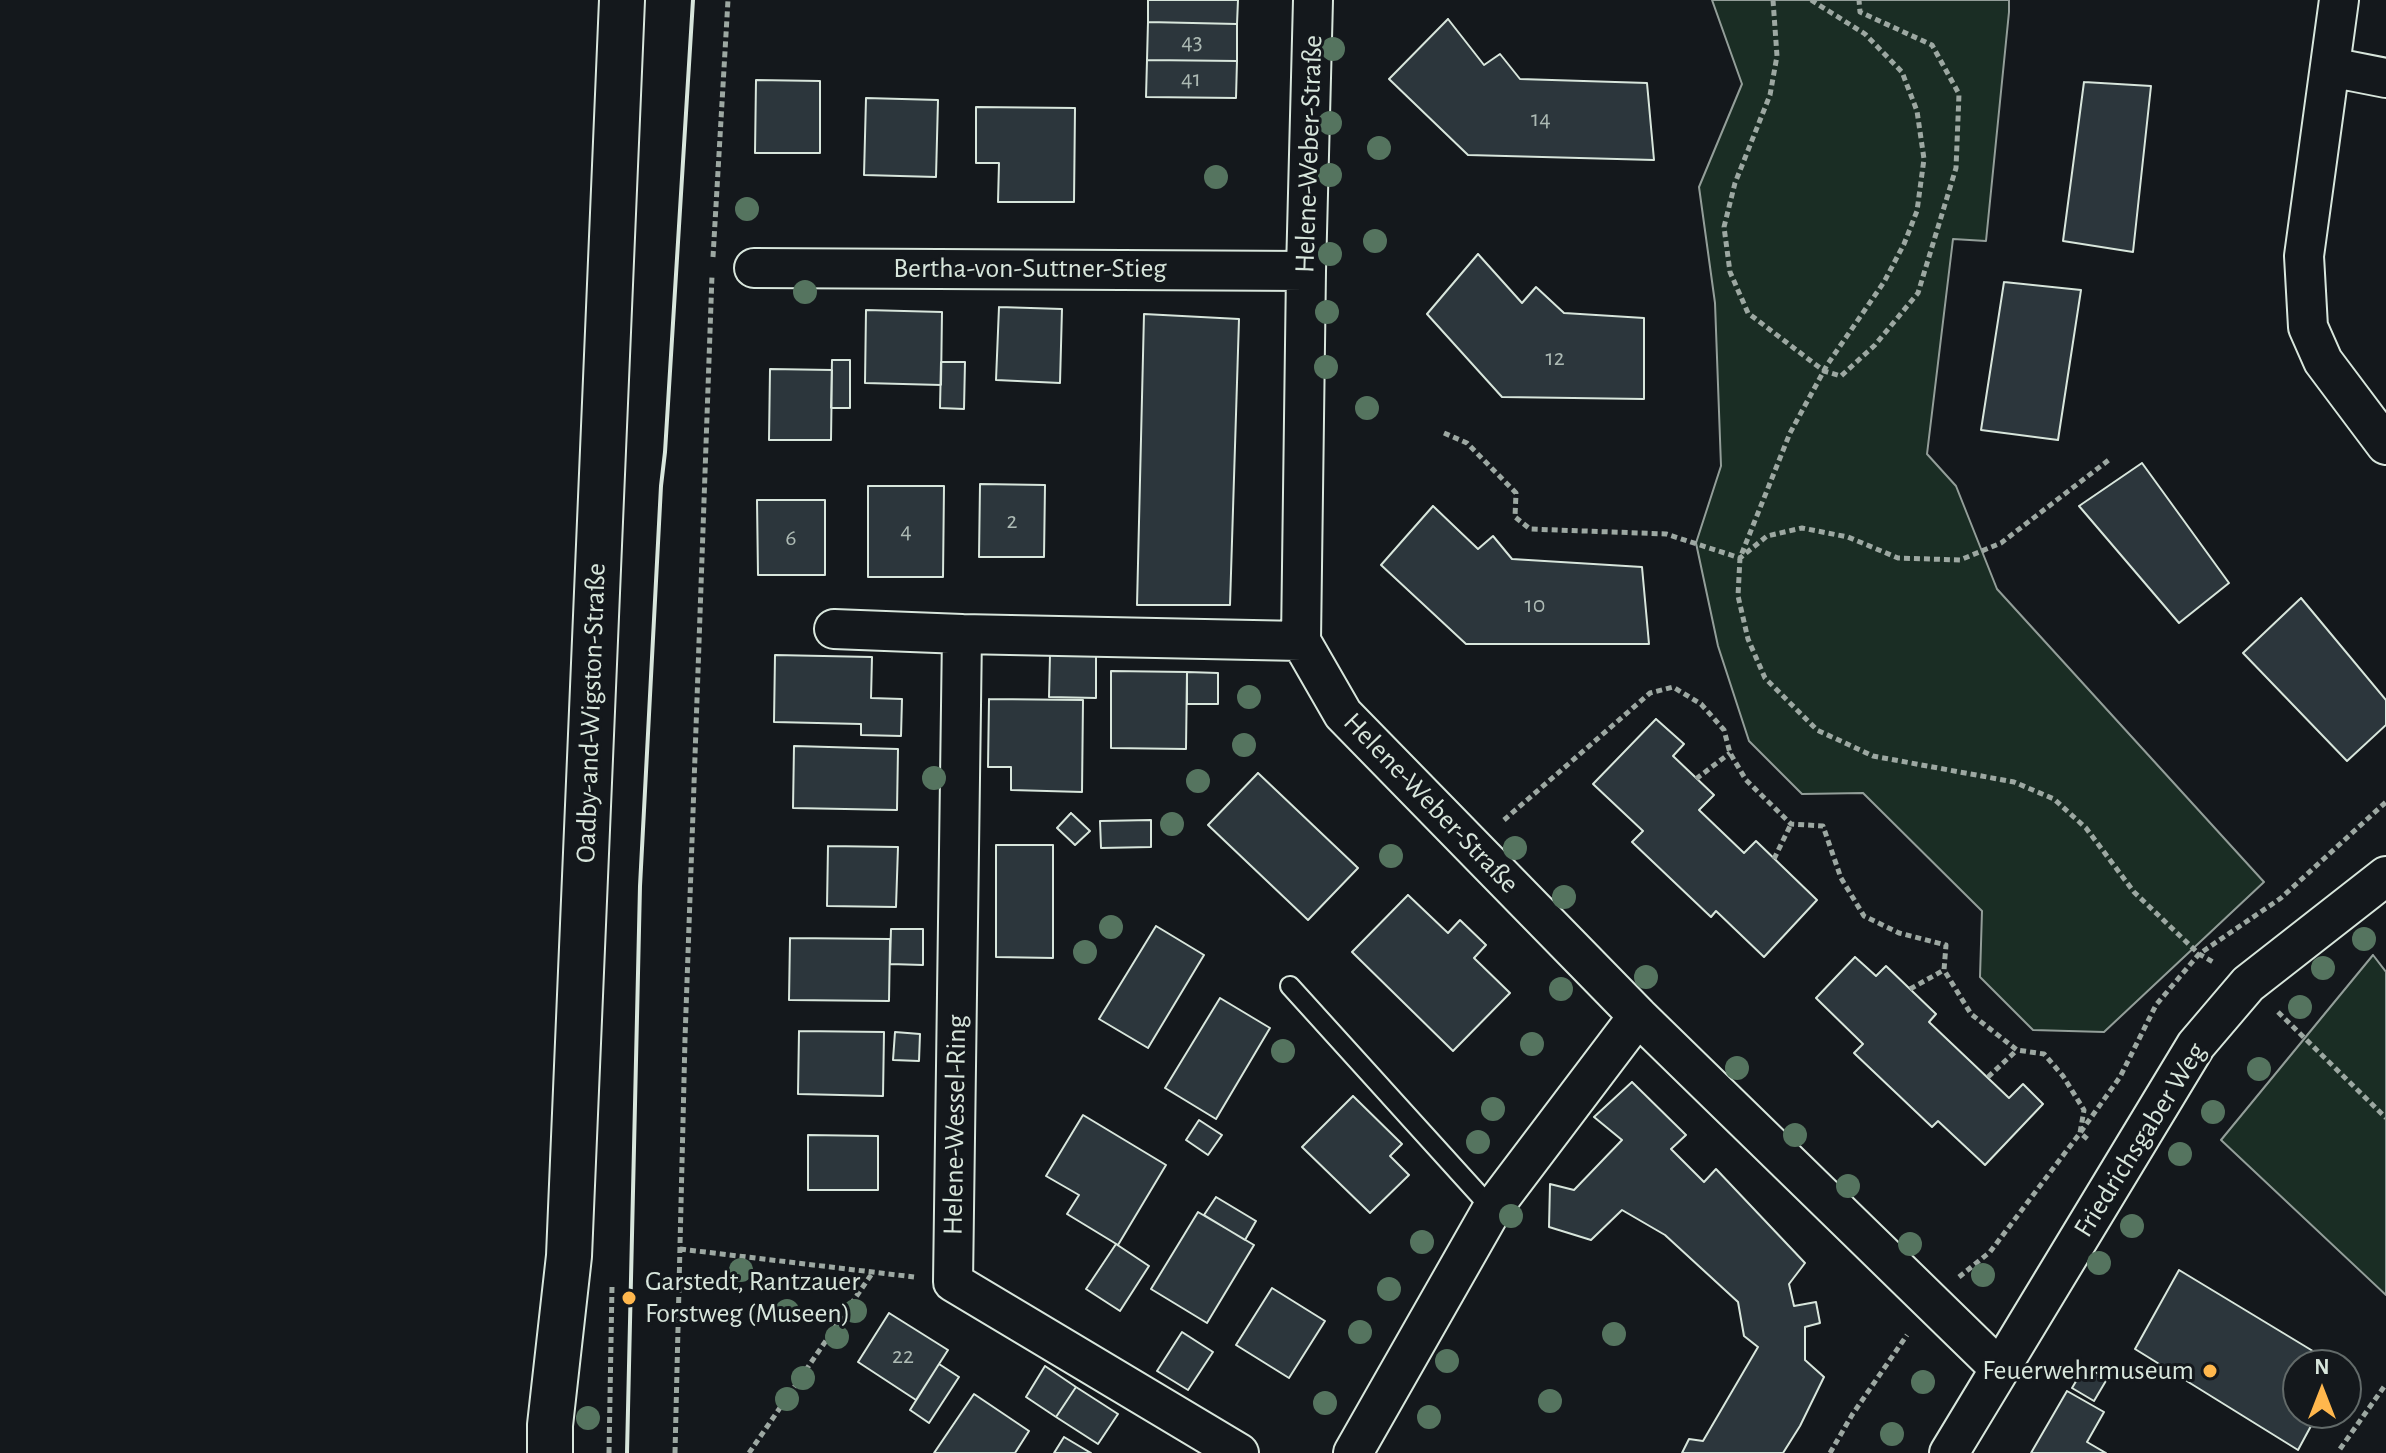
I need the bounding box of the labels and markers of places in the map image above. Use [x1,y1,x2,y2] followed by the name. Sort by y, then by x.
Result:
[645,1265,860,1331] place label: Garstedt, Rantzauer Forstweg (Museen)
[620,1289,638,1307] marker: Garstedt, Rantzauer Forstweg (Museen)
[1982,1354,2194,1388] place label: Feuerwehrmuseum
[2201,1362,2219,1380] marker: Feuerwehrmuseum

